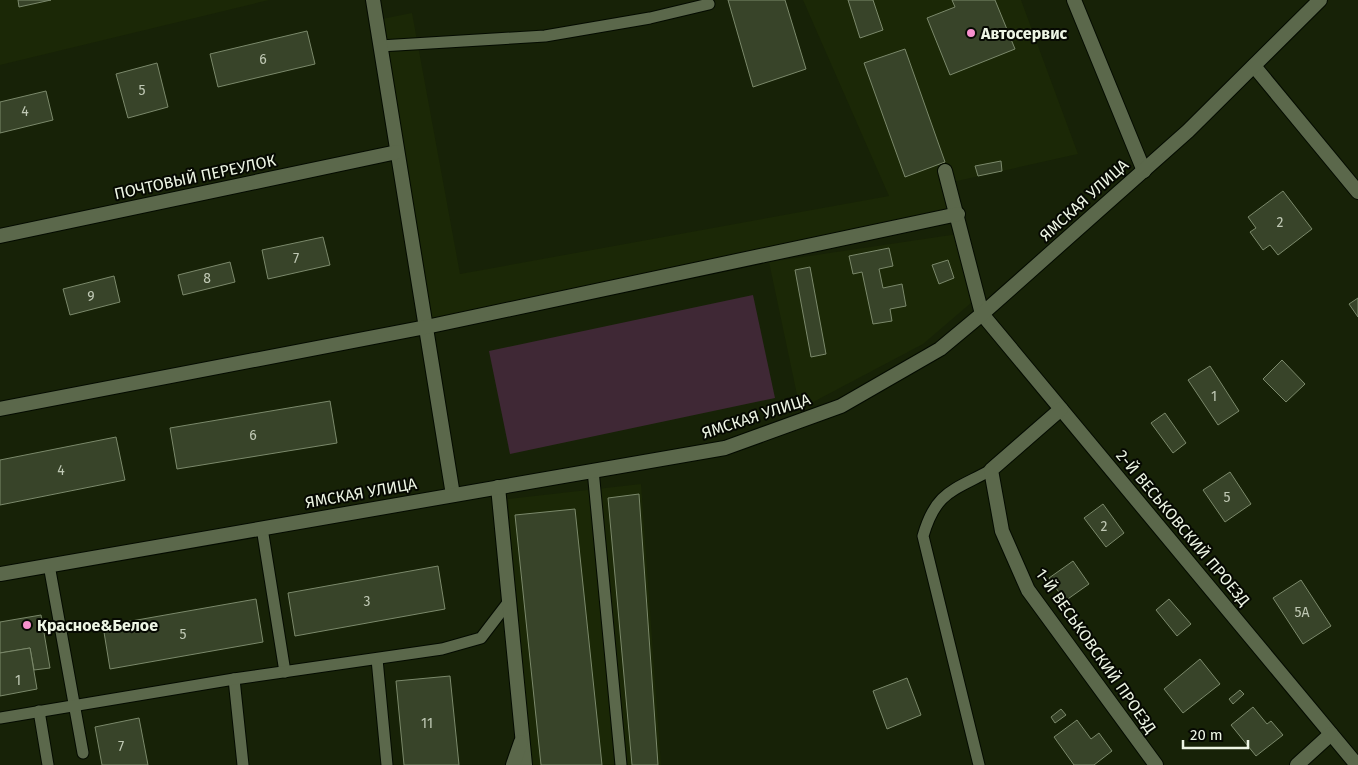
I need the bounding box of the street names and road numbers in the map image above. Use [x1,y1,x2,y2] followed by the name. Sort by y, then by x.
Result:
[112,150,278,203] street label: ПОЧТОВЫЙ ПЕРЕУЛОК
[1036,155,1133,245] street label: ЯМСКАЯ УЛИЦА
[699,389,813,442] street label: ЯМСКАЯ УЛИЦА
[1112,446,1254,610] street label: 2-Й ВЕСЬКОВСКИЙ ПРОЕЗД
[304,474,419,512] street label: ЯМСКАЯ УЛИЦА
[1032,565,1160,737] street label: 1-Й ВЕСЬКОВСКИЙ ПРОЕЗД

